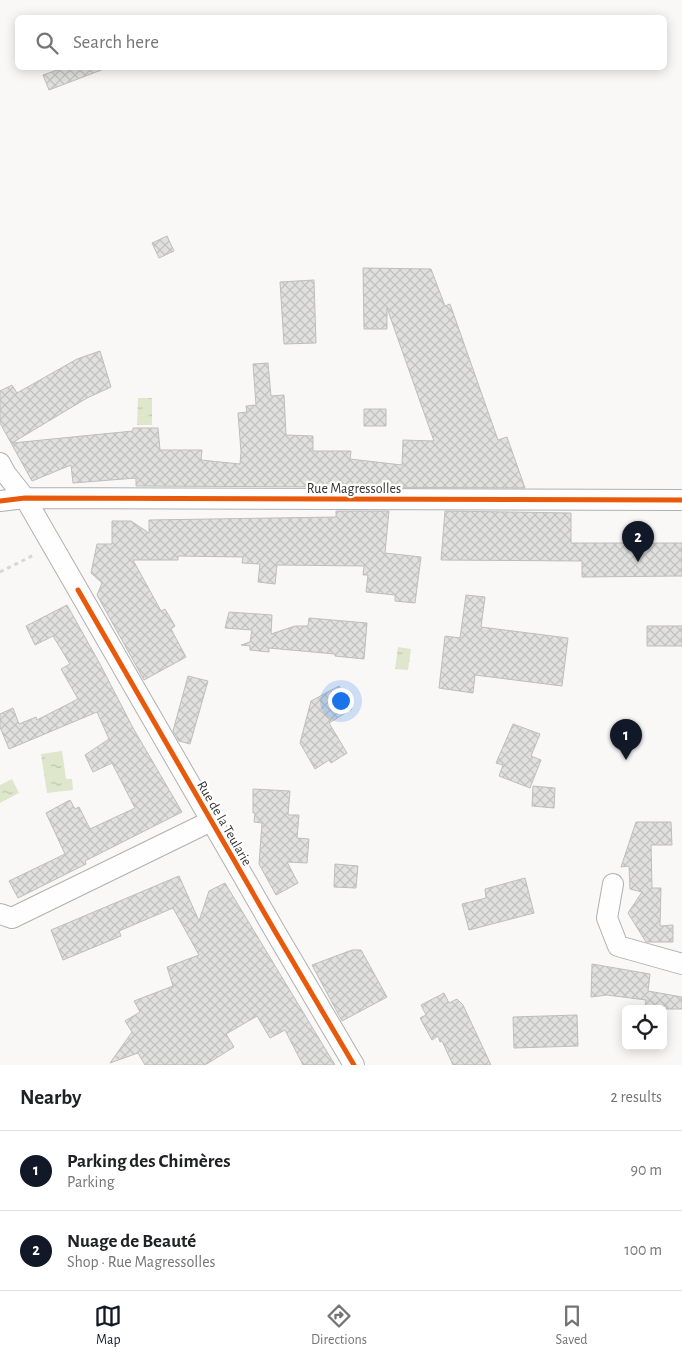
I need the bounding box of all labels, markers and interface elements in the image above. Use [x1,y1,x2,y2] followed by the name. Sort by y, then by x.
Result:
[15,15,667,70] search box
[33,29,61,57] icon: search
[73,33,159,52] text: Search here
[307,482,401,496] street label: Rue Magressolles
[622,521,654,562] pin: 2
[328,688,354,714] your location
[610,719,642,760] pin: 1
[194,779,254,868] street label: Rue de la Teularie
[622,1005,667,1050] map controls
[622,1005,667,1050] button: locate
[20,1087,81,1108] text: Nearby
[610,1089,662,1105] text: 2 results
[67,1152,231,1171] text: Parking des Chimères
[33,1162,39,1178] text: 1
[631,1162,662,1178] text: 90 m
[67,1174,115,1190] text: Parking
[67,1232,196,1251] text: Nuage de Beauté
[32,1242,40,1258] text: 2
[624,1242,662,1258] text: 100 m
[67,1254,215,1270] text: Shop · Rue Magressolles
[94,1302,122,1349] tab: Map
[311,1302,367,1349] tab: Directions
[556,1302,588,1349] tab: Saved

